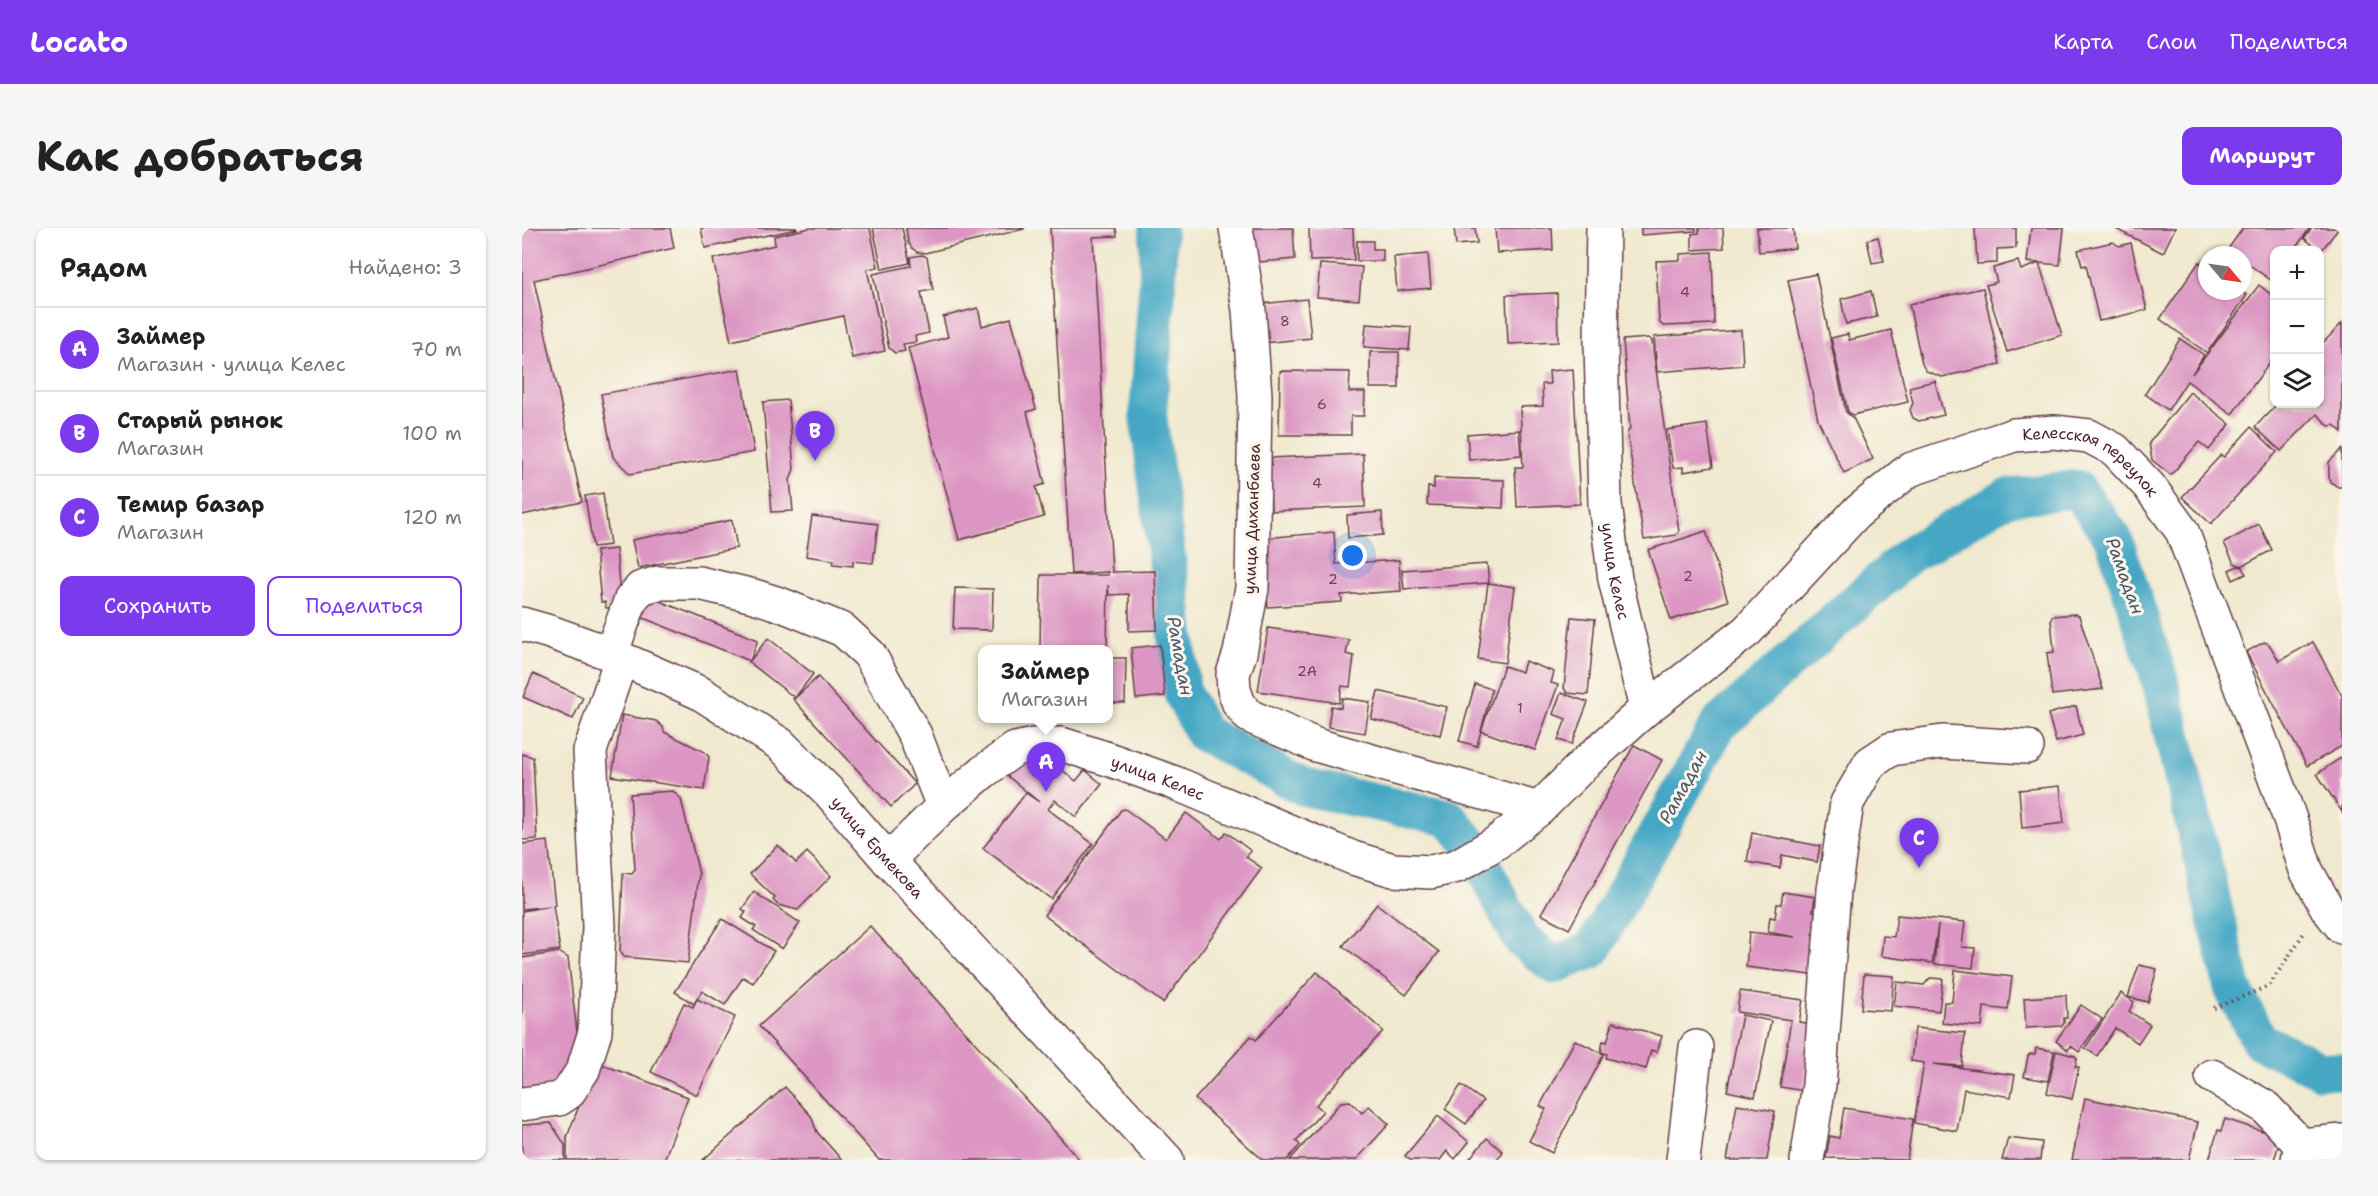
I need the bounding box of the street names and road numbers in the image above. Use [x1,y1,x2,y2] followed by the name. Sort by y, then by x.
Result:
[2022,421,2164,501] street label: Келесская переулок
[1239,443,1265,595] street label: улица Диханбаева
[1597,521,1635,622] street label: улица Келес
[1108,750,1208,805] street label: улица Келес
[827,791,929,903] street label: улица Ермекова

